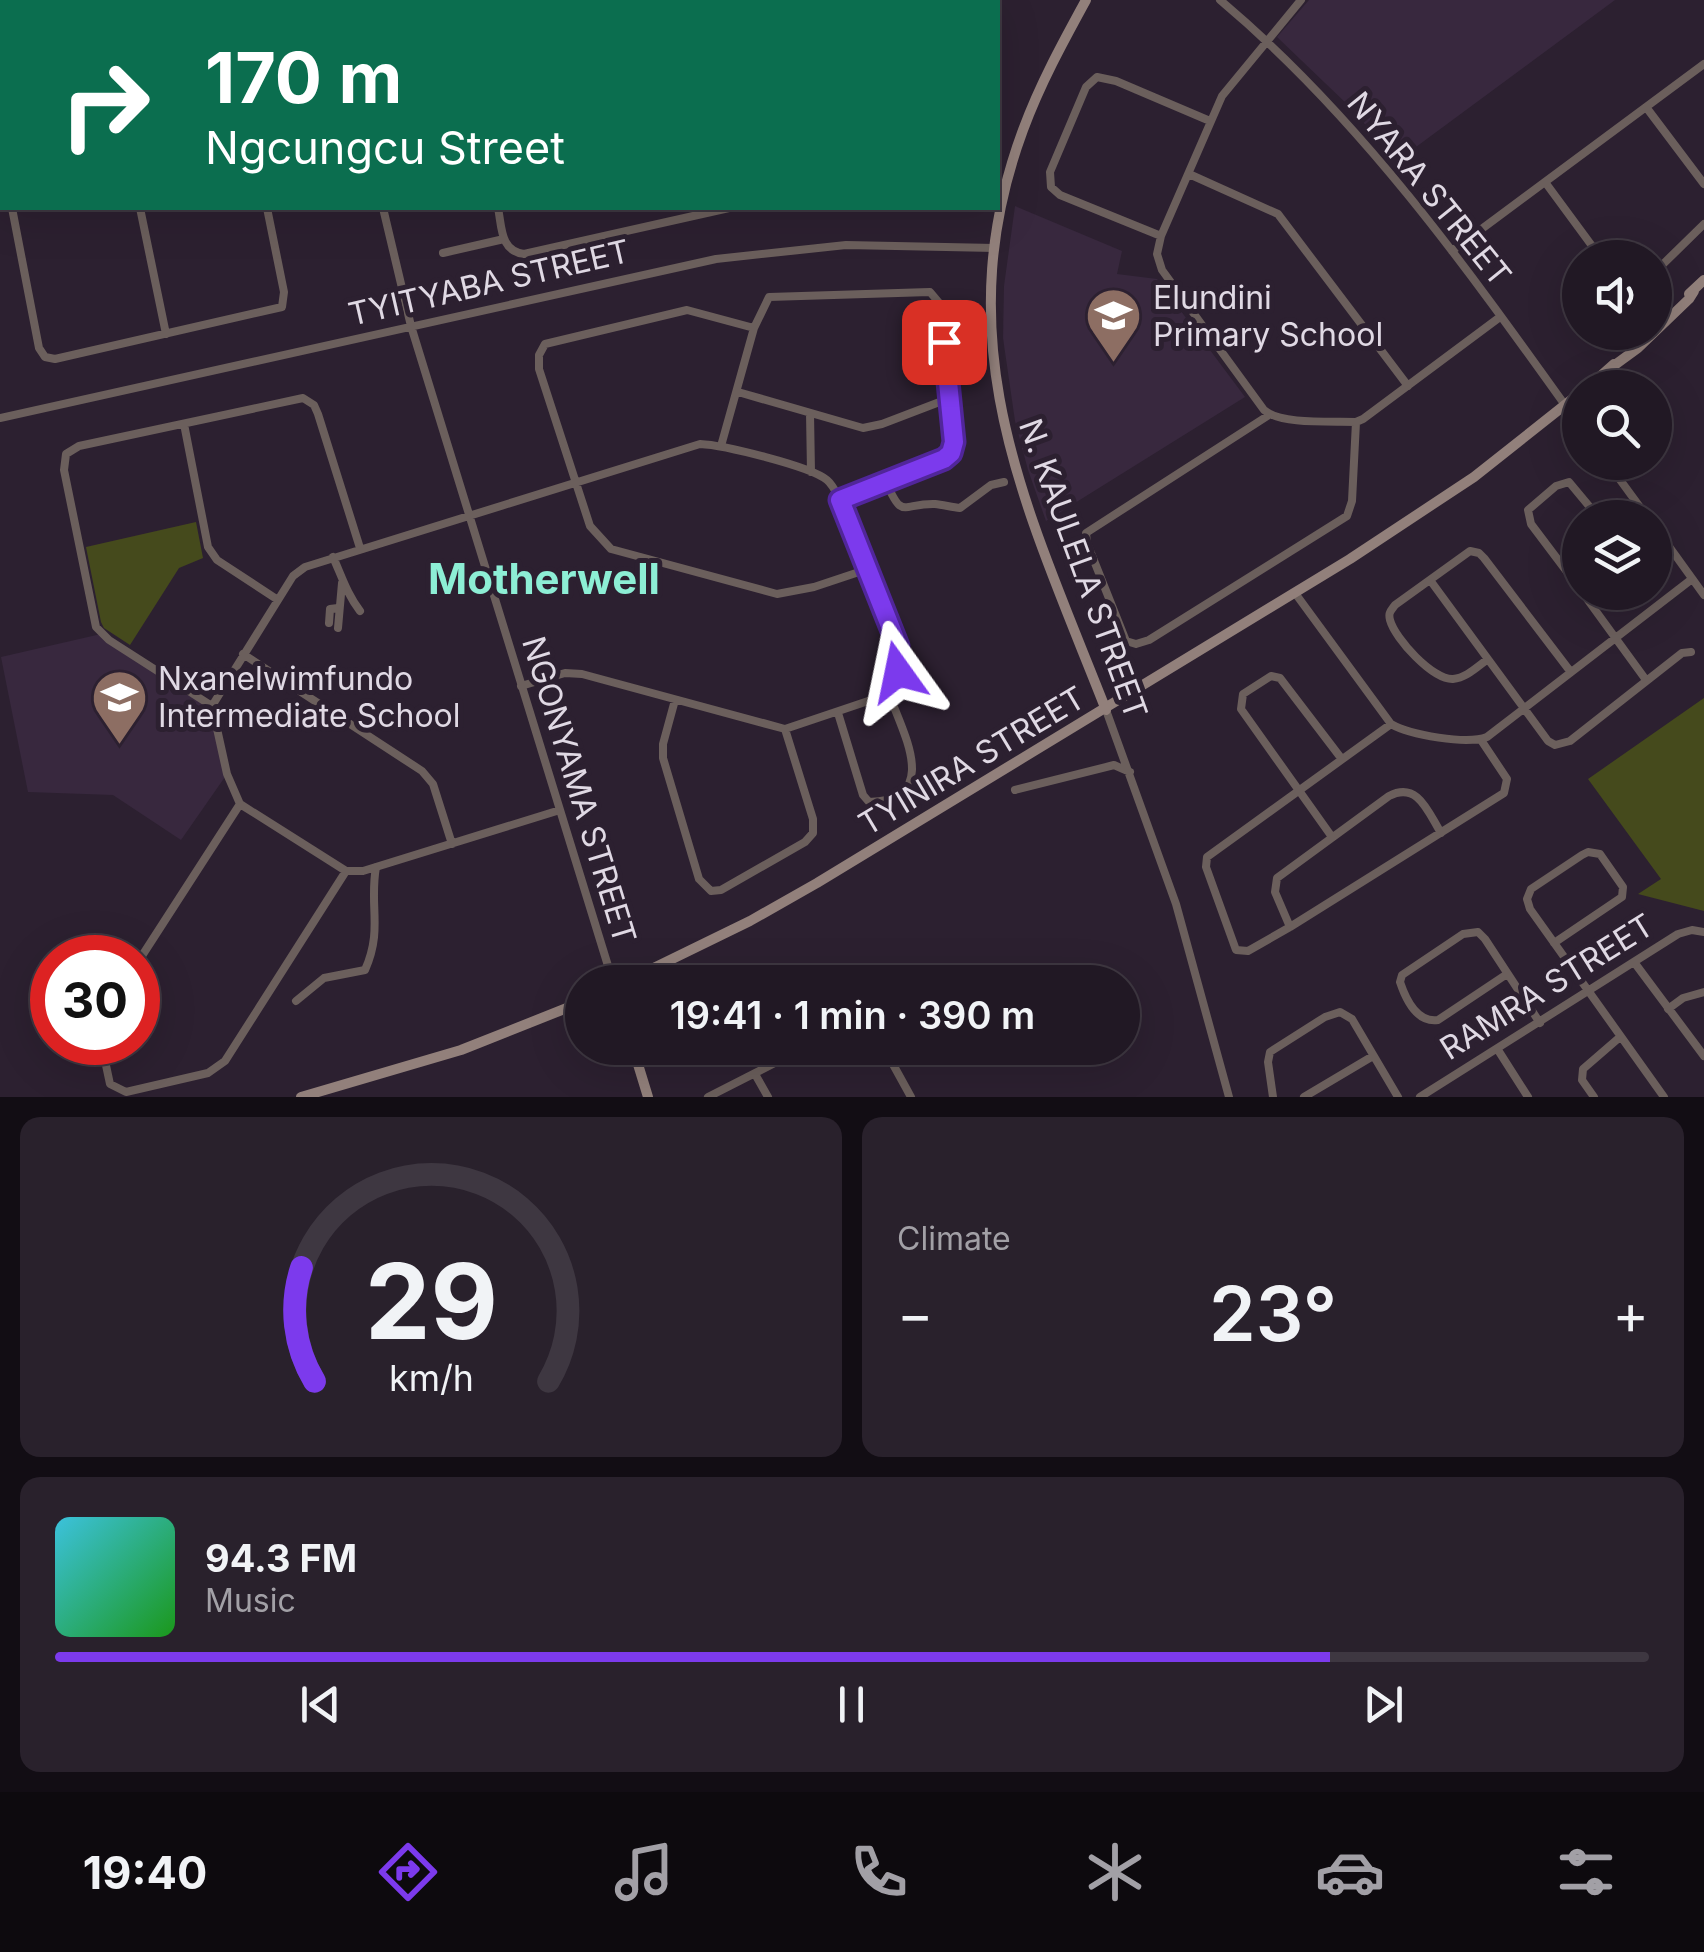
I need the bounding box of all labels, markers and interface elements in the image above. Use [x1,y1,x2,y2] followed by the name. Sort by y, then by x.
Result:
[205,35,402,120] text: 170 m
[40,40,170,170] icon: right
[1339,84,1519,293] street label: NYARA STREET
[205,120,565,175] text: Ngcungcu Street
[345,231,633,334] street label: TYITYABA STREET
[1562,240,1672,610] map controls
[1562,240,1672,350] button: sound
[1153,278,1383,354] place label: Elundini Primary School
[1084,286,1144,365] school or university icon: Elundini Primary School
[902,300,987,385] pin
[917,315,972,370] icon: arrive
[1562,370,1672,480] button: search
[1011,413,1156,724] street label: N. KAULELA STREET
[1562,500,1672,610] button: layers
[428,553,660,604] district label: Motherwell
[846,620,950,724] position arrow
[514,632,645,948] street label: NGONYAMA STREET
[158,659,461,735] place label: Nxanelwimfundo Intermediate School
[89,667,149,746] school or university icon: Nxanelwimfundo Intermediate School
[852,678,1092,843] street label: TYINIRA STREET
[1433,905,1661,1068] street label: RAMRA STREET
[30,935,160,1065] speed limit sign: 30
[670,992,1035,1038] text: 19:41 · 1 min · 390 m
[897,1219,1011,1258] text: Climate
[364,1238,498,1364] text: 29
[1209,1268,1337,1359] text: 23°
[897,1281,933,1347] text: −
[1613,1281,1649,1347] text: +
[389,1356,473,1400] text: km/h
[205,1535,357,1581] text: 94.3 FM
[205,1581,296,1620] text: Music
[293,1677,348,1732] icon: previous
[824,1677,879,1732] icon: pause
[1356,1677,1411,1732] icon: next
[373,1837,443,1907] icon: directions
[609,1837,679,1907] icon: music
[844,1837,914,1907] icon: phone
[1080,1837,1150,1907] icon: climate
[1315,1837,1385,1907] icon: car
[1551,1837,1621,1907] icon: filters
[83,1845,207,1900] text: 19:40

